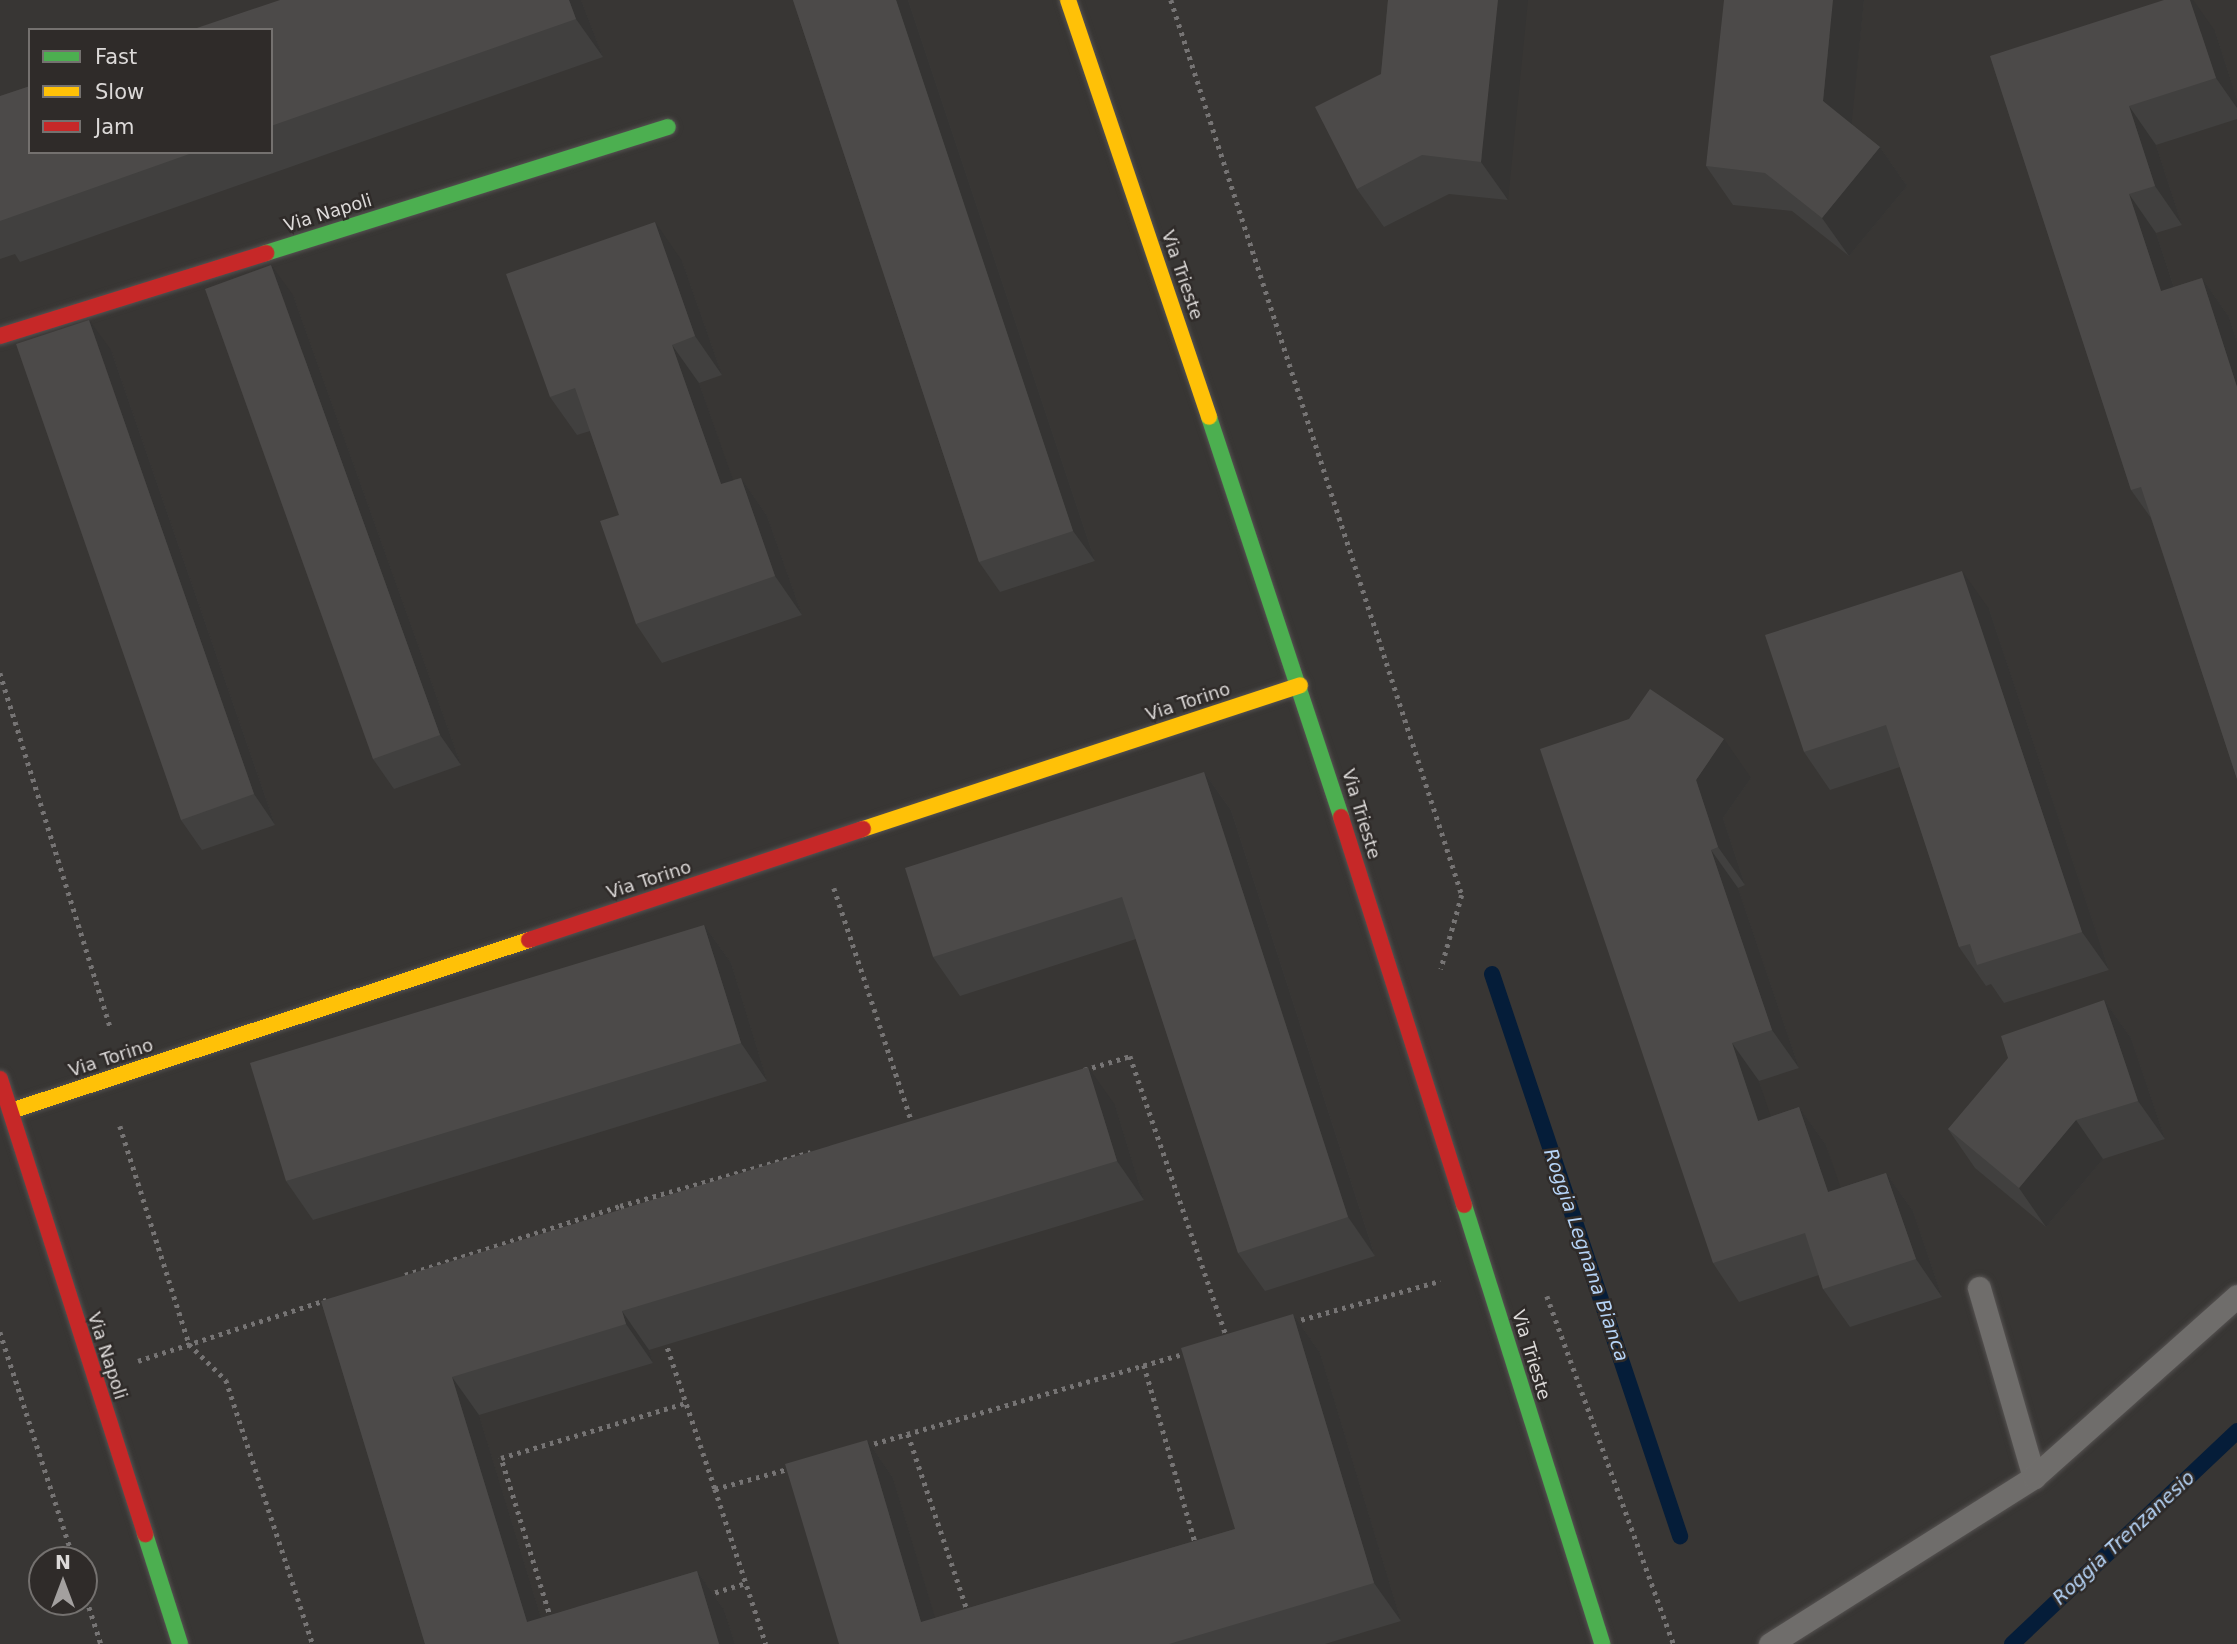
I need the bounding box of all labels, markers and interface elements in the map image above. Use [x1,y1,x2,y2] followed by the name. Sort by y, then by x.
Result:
[28,28,273,154] legend
[95,45,137,69] text: Fast
[95,80,144,104] text: Slow
[95,115,135,139] text: Jam
[282,189,374,237] street label: Via Napoli
[1157,228,1207,322] street label: Via Trieste
[1143,678,1233,726] street label: Via Torino
[1337,766,1385,862] street label: Via Trieste
[604,856,694,904] street label: Via Torino
[66,1034,156,1082] street label: Via Torino
[1539,1146,1633,1364] water label: Roggia Legnana Bianca
[1507,1307,1555,1403] street label: Via Trieste
[83,1310,131,1402] street label: Via Napoli
[2048,1466,2200,1610] water label: Roggia Trenzanesio
[28,1546,98,1616] north arrow
[55,1551,71,1573] text: N

